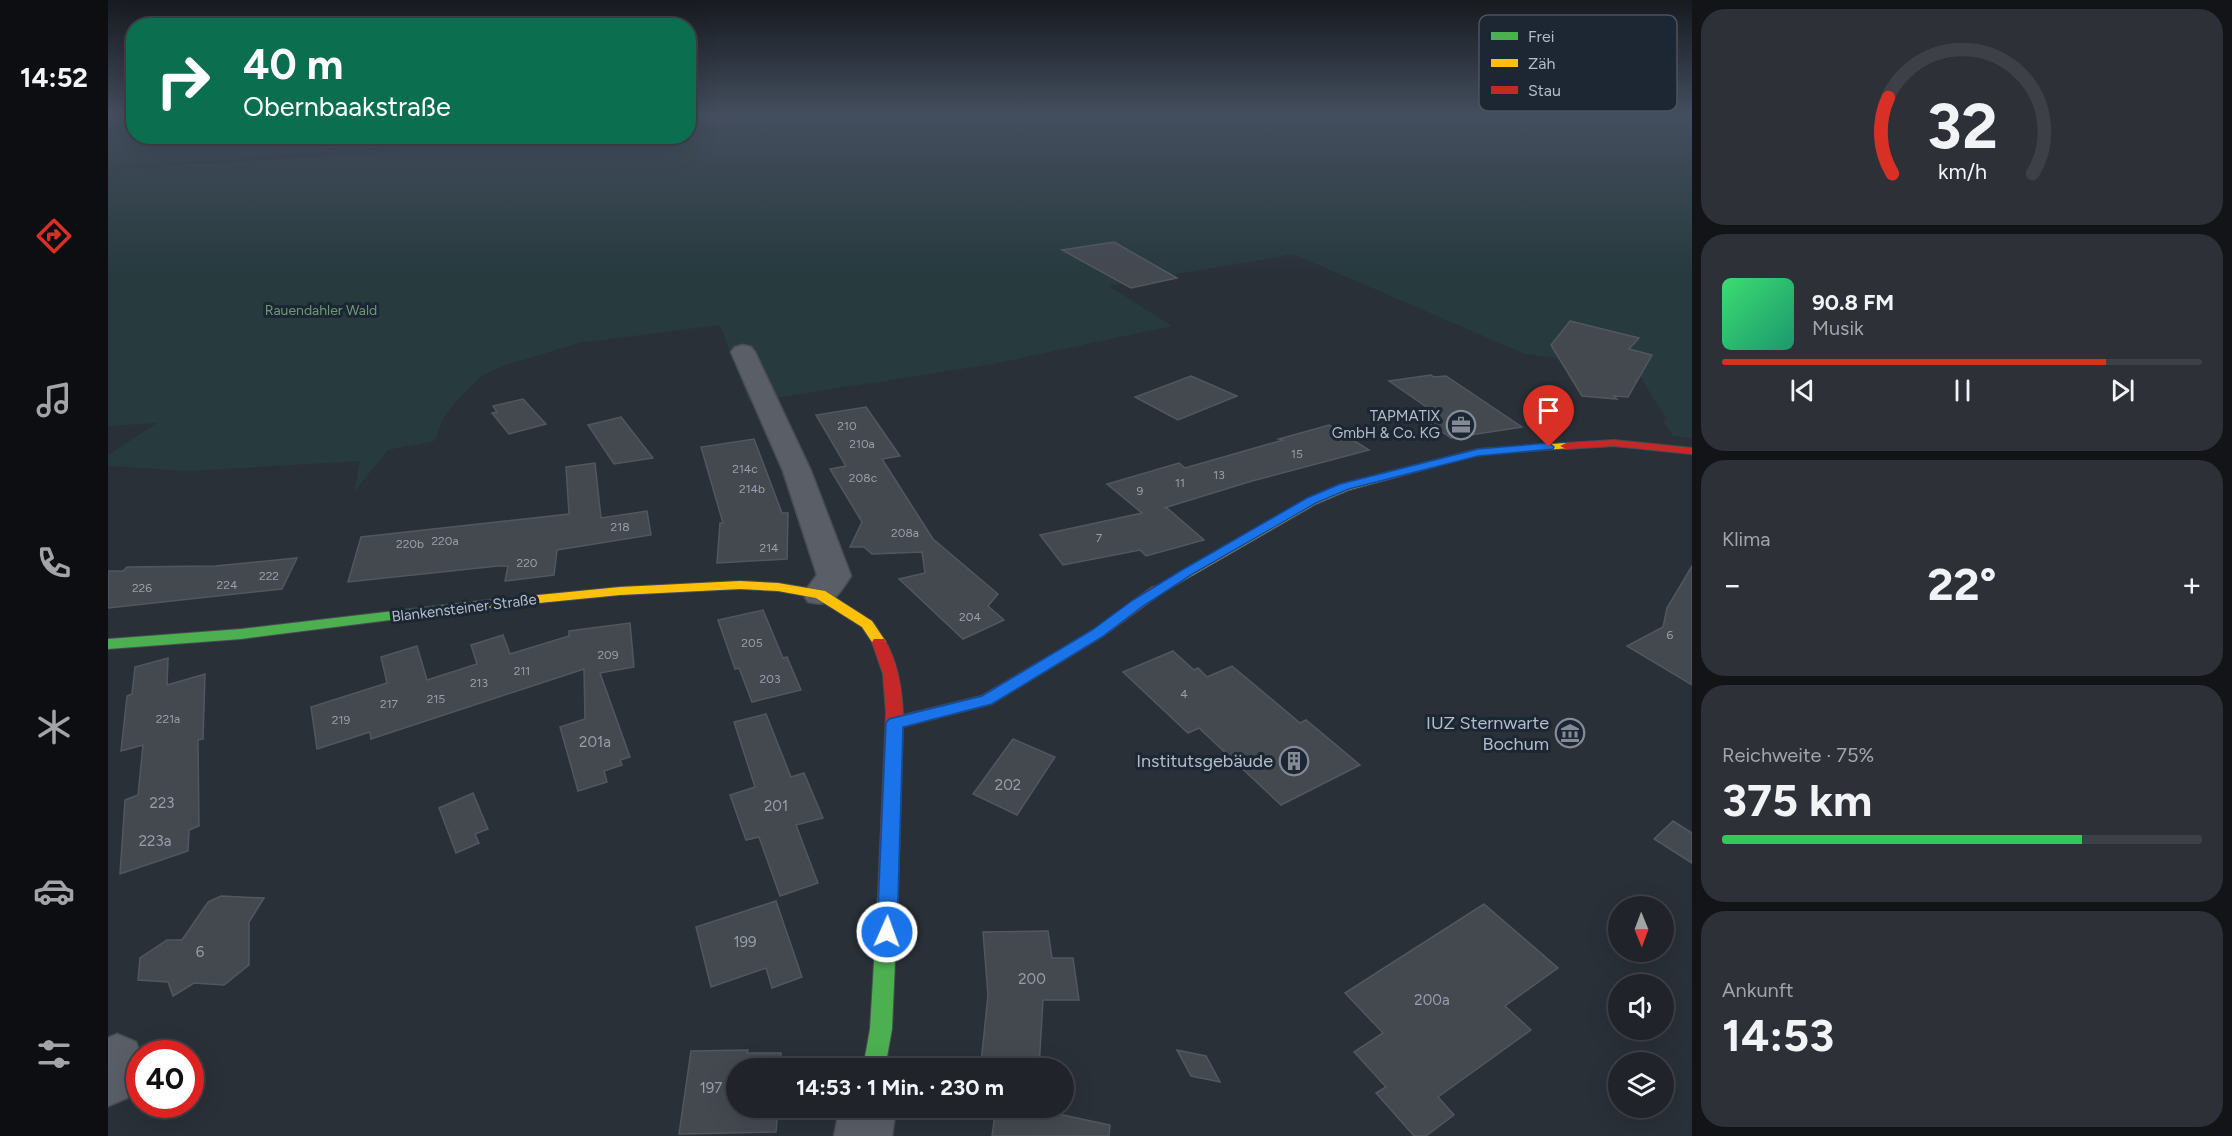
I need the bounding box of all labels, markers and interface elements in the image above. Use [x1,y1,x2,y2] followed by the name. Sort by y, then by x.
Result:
[1479,15,1677,111] legend
[1528,27,1554,46] text: Frei
[243,39,343,90] text: 40 m
[144,42,222,120] icon: right
[1528,54,1555,73] text: Zäh
[20,61,88,94] text: 14:52
[1528,81,1561,100] text: Stau
[1927,89,1997,164] text: 32
[243,90,451,123] text: Obernbaakstraße
[1938,160,1986,185] text: km/h
[33,215,75,257] icon: directions
[1812,289,1894,316] text: 90.8 FM
[265,302,377,319] park label: Rauendahler Wald
[1812,316,1864,340] text: Musik
[1786,374,1819,407] icon: previous
[1946,374,1979,407] icon: pause
[2106,374,2139,407] icon: next
[33,379,75,421] icon: music
[1523,385,1574,447] pin
[1532,394,1565,427] icon: arrive
[1332,407,1441,442] place label: TAPMATIX GmbH & Co. KG
[1445,409,1477,441] office icon: TAPMATIX GmbH & Co. KG
[837,419,857,433] house number: 210
[849,437,875,451] house number: 210a
[1291,447,1303,461] house number: 15
[732,462,758,476] house number: 214c
[1213,468,1225,482] house number: 13
[849,471,878,485] house number: 208c
[1175,476,1185,490] house number: 11
[739,482,765,496] house number: 214b
[1137,484,1144,498] house number: 9
[610,520,630,534] house number: 218
[891,526,919,540] house number: 208a
[1722,527,1770,551] text: Klima
[1096,531,1103,545] house number: 7
[431,534,459,548] house number: 220a
[396,537,424,551] house number: 220b
[759,541,779,555] house number: 214
[33,542,75,584] icon: phone
[516,556,538,570] house number: 220
[1927,557,1997,611] text: 22°
[1722,565,1743,604] text: −
[2181,565,2202,604] text: +
[259,569,279,583] house number: 222
[217,578,238,592] house number: 224
[132,581,152,595] house number: 226
[390,590,538,626] street label: Blankensteiner Straße
[959,610,981,624] house number: 204
[1667,628,1674,642] house number: 6
[741,636,763,650] house number: 205
[597,648,619,662] house number: 209
[514,664,530,678] house number: 211
[760,672,780,686] house number: 203
[470,676,488,690] house number: 213
[1180,687,1188,701] house number: 4
[427,692,445,706] house number: 215
[380,697,399,711] house number: 217
[33,706,75,748] icon: climate
[156,712,180,726] house number: 221a
[1426,712,1549,755] place label: IUZ Sternwarte Bochum
[332,713,350,727] house number: 219
[1554,717,1586,749] museum icon: IUZ Sternwarte Bochum
[579,733,611,751] house number: 201a
[1722,743,1874,767] text: Reichweite · 75%
[1278,745,1310,777] building icon: Institutsgebäude
[1136,750,1273,772] place label: Institutsgebäude
[1722,773,1872,827] text: 375 km
[995,776,1021,794] house number: 202
[150,794,174,812] house number: 223
[764,797,788,815] house number: 201
[139,832,171,850] house number: 223a
[33,870,75,912] icon: car
[1608,896,1674,962] north arrow
[1608,896,1674,1118] map controls
[855,900,919,964] position arrow
[733,933,757,951] house number: 199
[196,943,205,961] house number: 6
[1018,970,1046,988] house number: 200
[1608,974,1674,1040] button: sound
[1722,978,1794,1002] text: Ankunft
[1414,991,1450,1009] house number: 200a
[1722,1008,1834,1062] text: 14:53
[33,1033,75,1075] icon: filters
[126,1040,204,1118] speed limit sign: 40
[1608,1052,1674,1118] button: layers
[796,1074,1004,1101] text: 14:53 · 1 Min. · 230 m
[700,1079,722,1097] house number: 197

